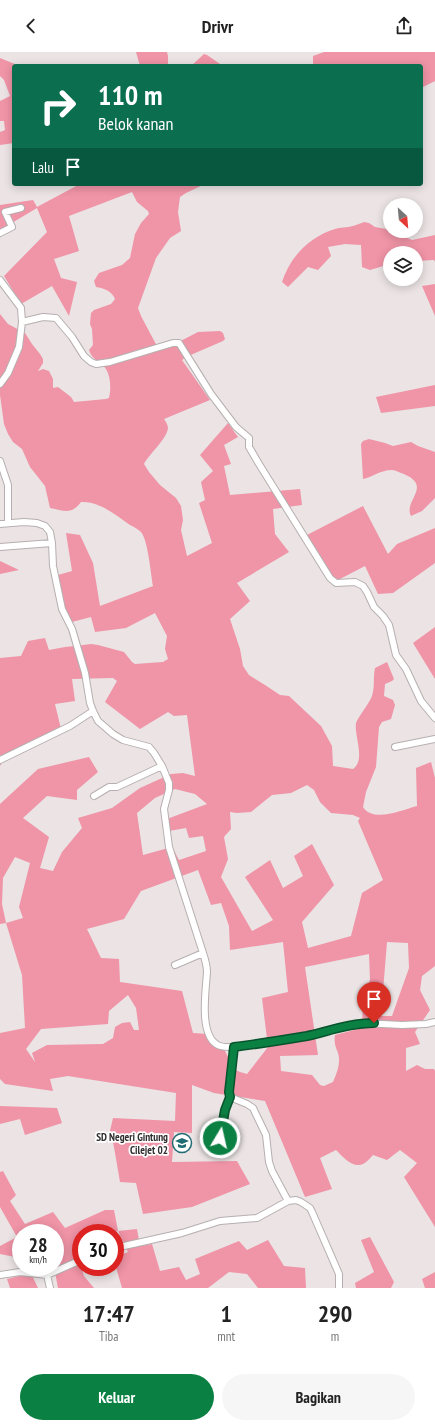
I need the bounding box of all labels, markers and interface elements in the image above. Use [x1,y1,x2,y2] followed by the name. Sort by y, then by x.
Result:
[20,15,42,37] icon: back
[202,15,233,38] text: Drivr
[393,15,415,37] icon: share
[98,76,162,113] text: 110 m
[32,80,84,132] icon: right
[98,112,173,135] text: Belok kanan
[62,156,84,178] icon: arrive
[32,158,54,177] text: Lalu
[383,198,423,238] north arrow
[383,198,423,286] map controls
[383,246,423,286] button: layers
[357,982,391,1023] pin
[363,988,385,1010] icon: arrive
[199,1117,241,1159] position arrow
[96,1130,168,1157] place label: SD Negeri Gintung Cilejet 02
[171,1132,193,1154] school or university icon: SD Negeri Gintung Cilejet 02
[72,1224,124,1276] speed limit sign: 30
[28,1232,48,1258] text: 28
[29,1253,47,1266] text: km/h
[83,1298,135,1329] text: 17:47
[220,1298,232,1329] text: 1
[318,1298,352,1329] text: 290
[99,1328,118,1345] text: Tiba
[217,1328,235,1345] text: mnt
[331,1328,339,1345] text: m
[20,1374,214,1420] button: Keluar
[222,1374,415,1420] button: Bagikan

